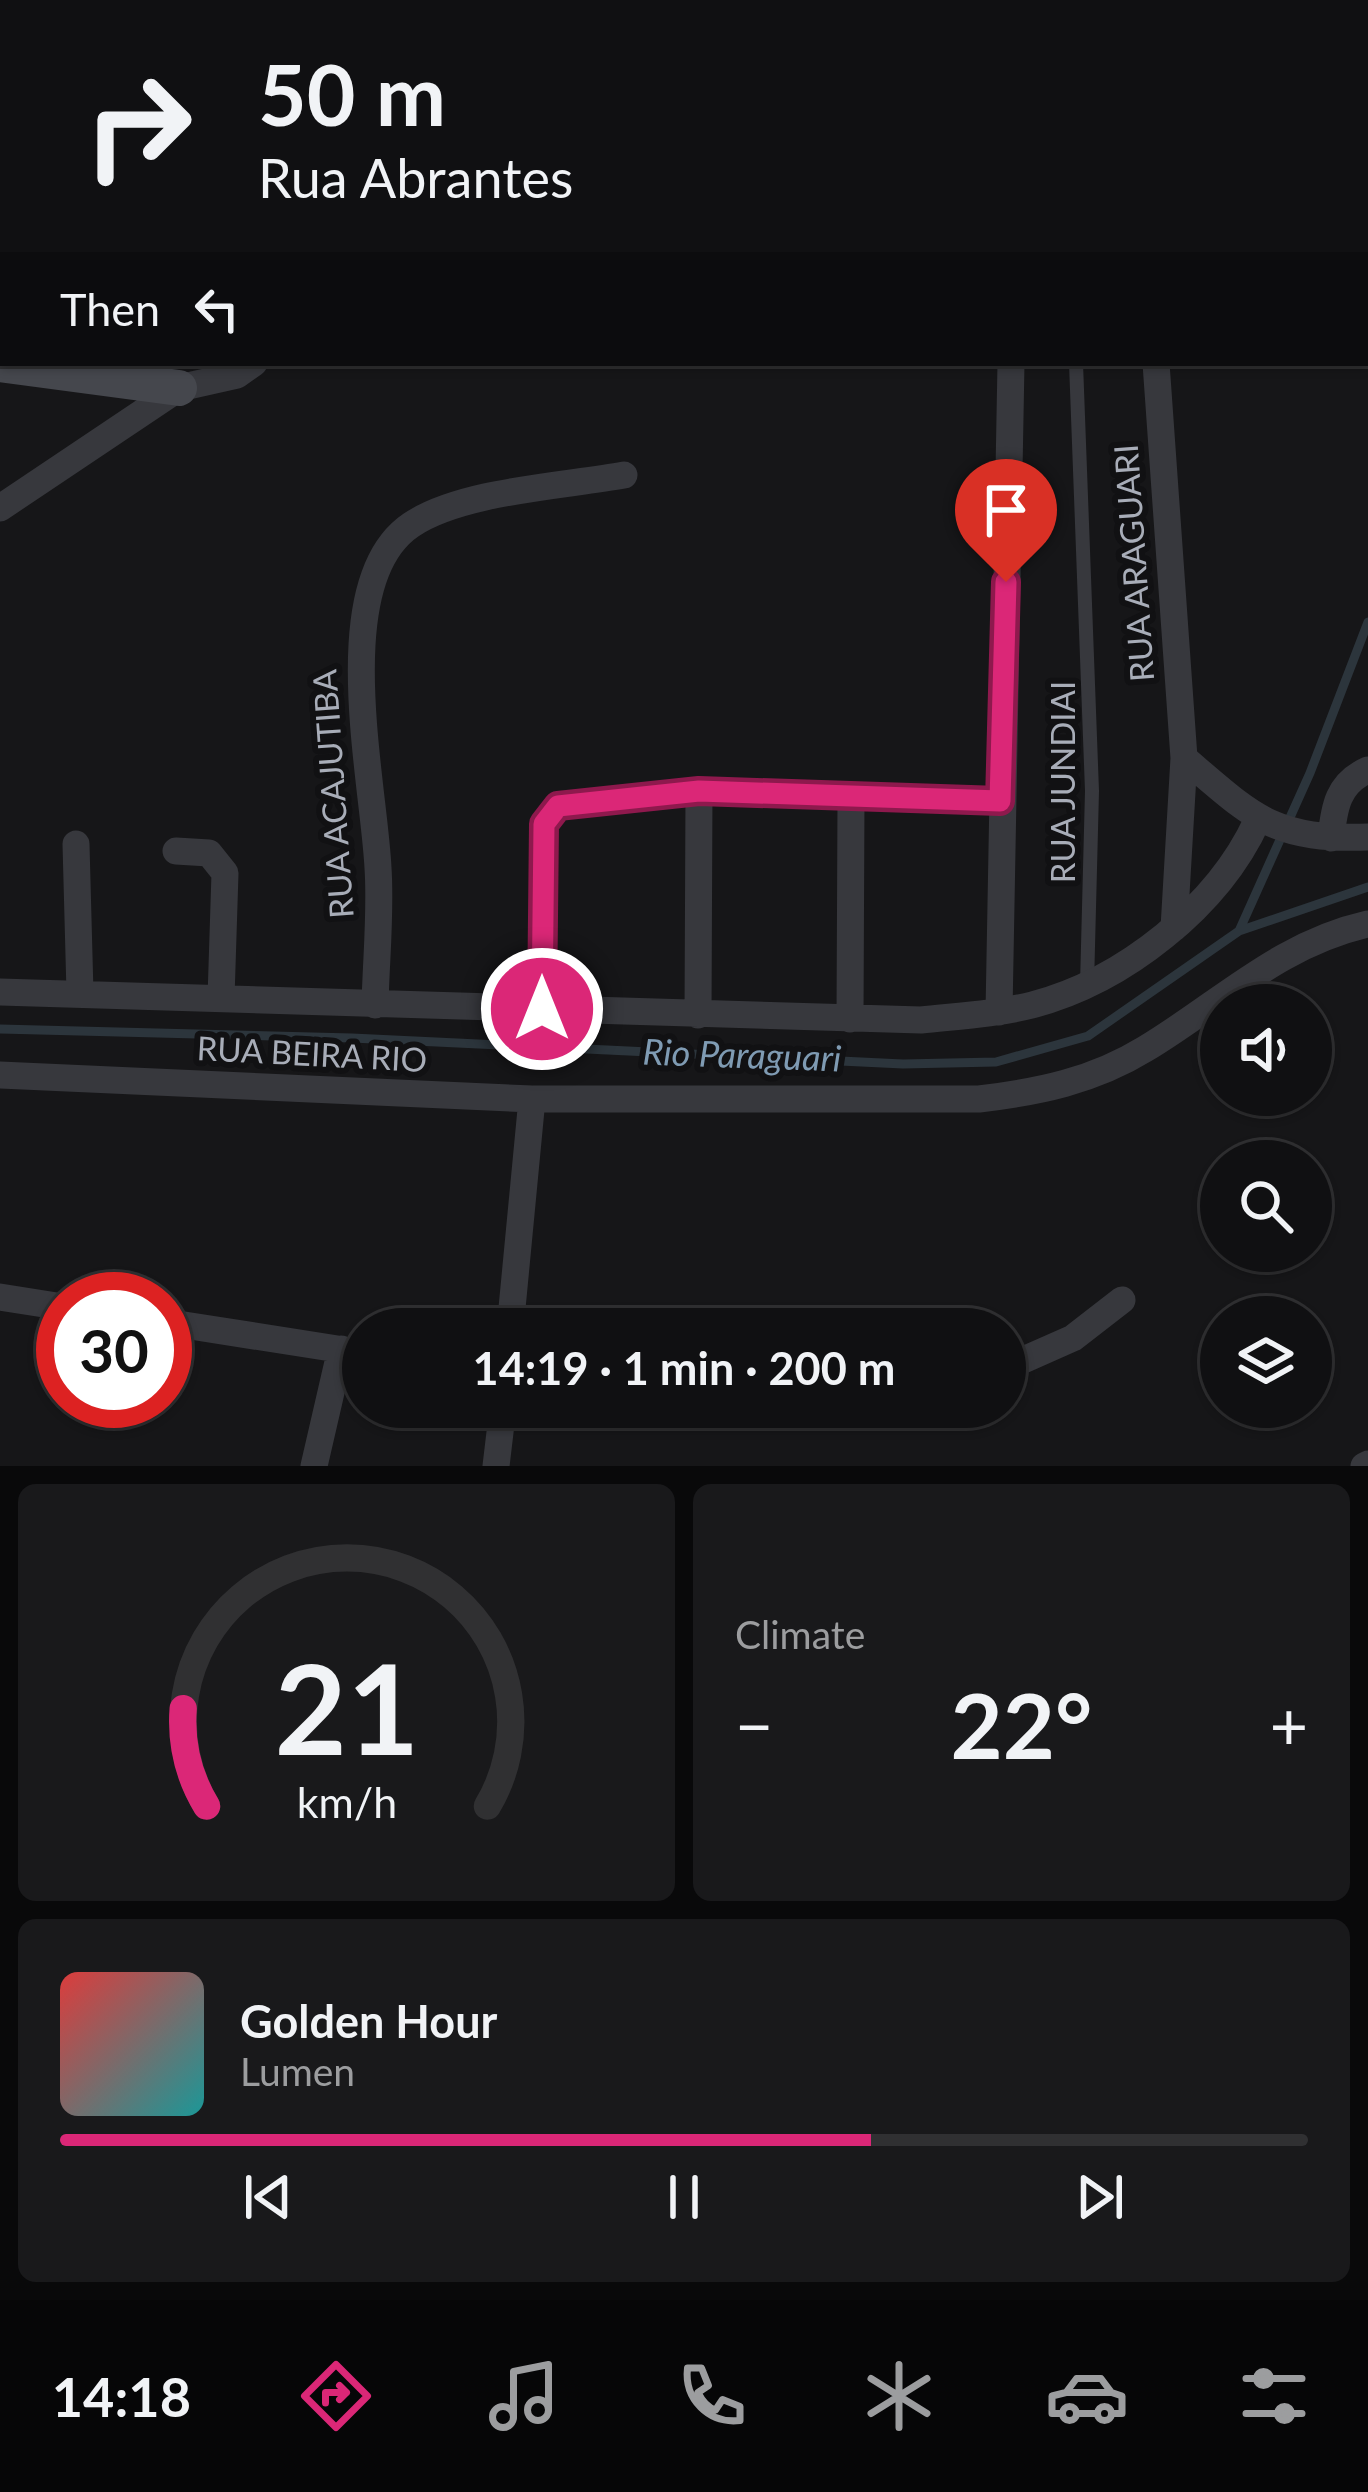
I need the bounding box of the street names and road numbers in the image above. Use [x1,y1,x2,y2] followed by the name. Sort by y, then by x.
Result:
[1105,443,1161,683] street label: RUA ARAGUARI
[303,668,361,920] street label: RUA ACAJUTIBA
[1042,681,1082,883] street label: RUA JUNDIAI
[196,1027,428,1079] street label: RUA BEIRA RIO

